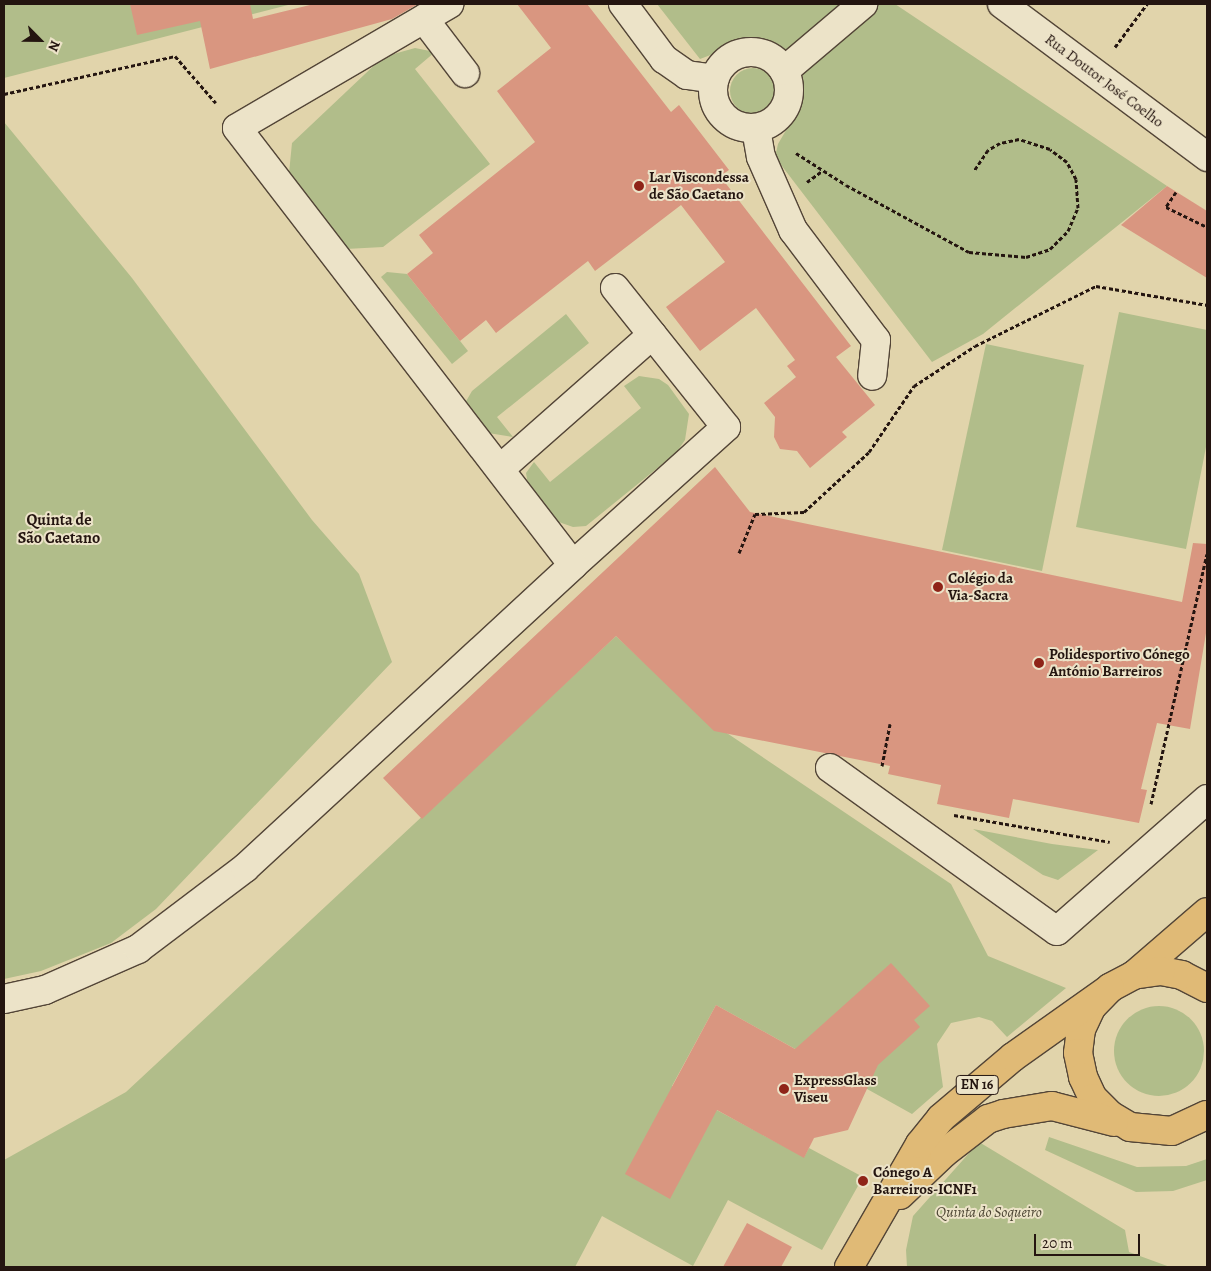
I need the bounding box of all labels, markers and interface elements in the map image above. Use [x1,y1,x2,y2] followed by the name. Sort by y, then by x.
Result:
[15,15,65,65] north arrow
[1041,30,1167,132] street label: Rua Doutor José Coelho
[44,38,65,54] text: N
[649,168,749,203] place label: Lar Viscondessa de São Caetano
[633,180,645,192] marker: Lar Viscondessa de São Caetano
[18,510,100,548] district label: Quinta de São Caetano
[948,569,1013,604] place label: Colégio da Via-Sacra
[932,581,944,593] marker: Colégio da Via-Sacra
[1049,645,1190,680] place label: Polidesportivo Cónego António Barreiros
[1033,657,1045,669] marker: Polidesportivo Cónego António Barreiros
[794,1071,877,1106] place label: ExpressGlass Viseu
[954,1074,1000,1096] road number: EN 16
[778,1083,790,1095] marker: ExpressGlass Viseu
[873,1163,977,1198] place label: Cónego A Barreiros-ICNF1
[857,1175,869,1187] marker: Cónego A Barreiros-ICNF1
[936,1204,1042,1222] park label: Quinta do Soqueiro
[1036,1224,1142,1256] scale bar
[1042,1233,1073,1253] text: 20 m

